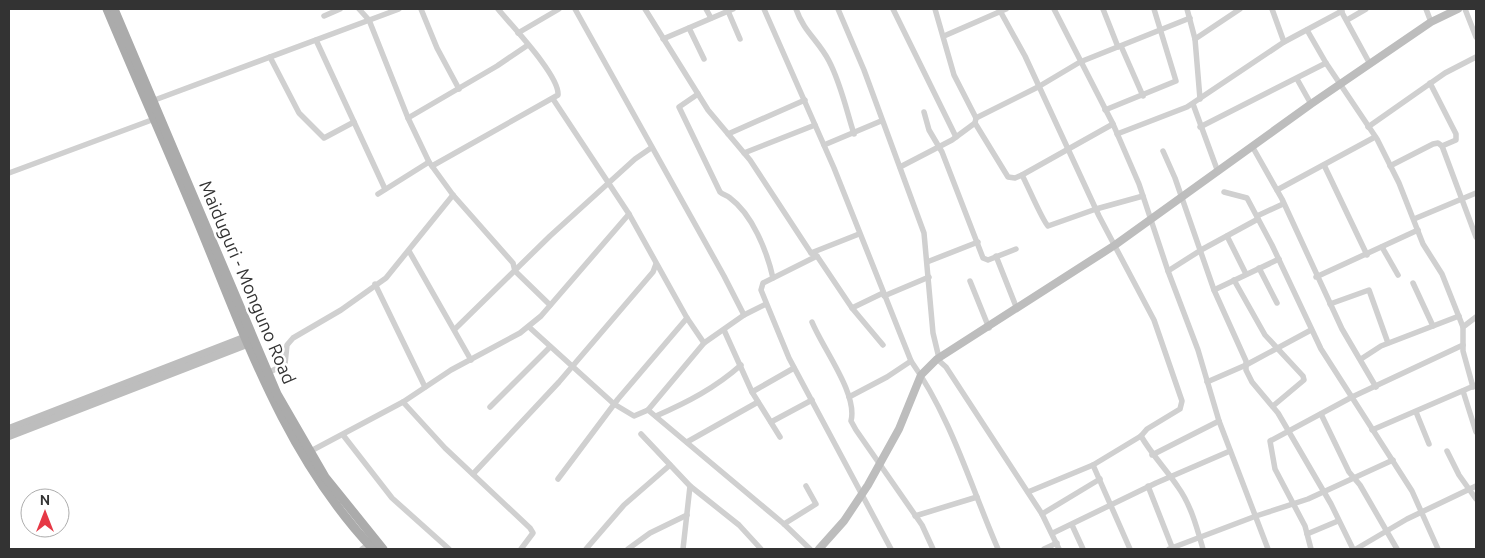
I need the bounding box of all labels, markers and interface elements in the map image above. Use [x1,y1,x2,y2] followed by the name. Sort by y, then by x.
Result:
[196,177,300,387] street label: Maiduguri - Monguno Road
[20,488,70,538] north arrow
[40,492,50,508] text: N

